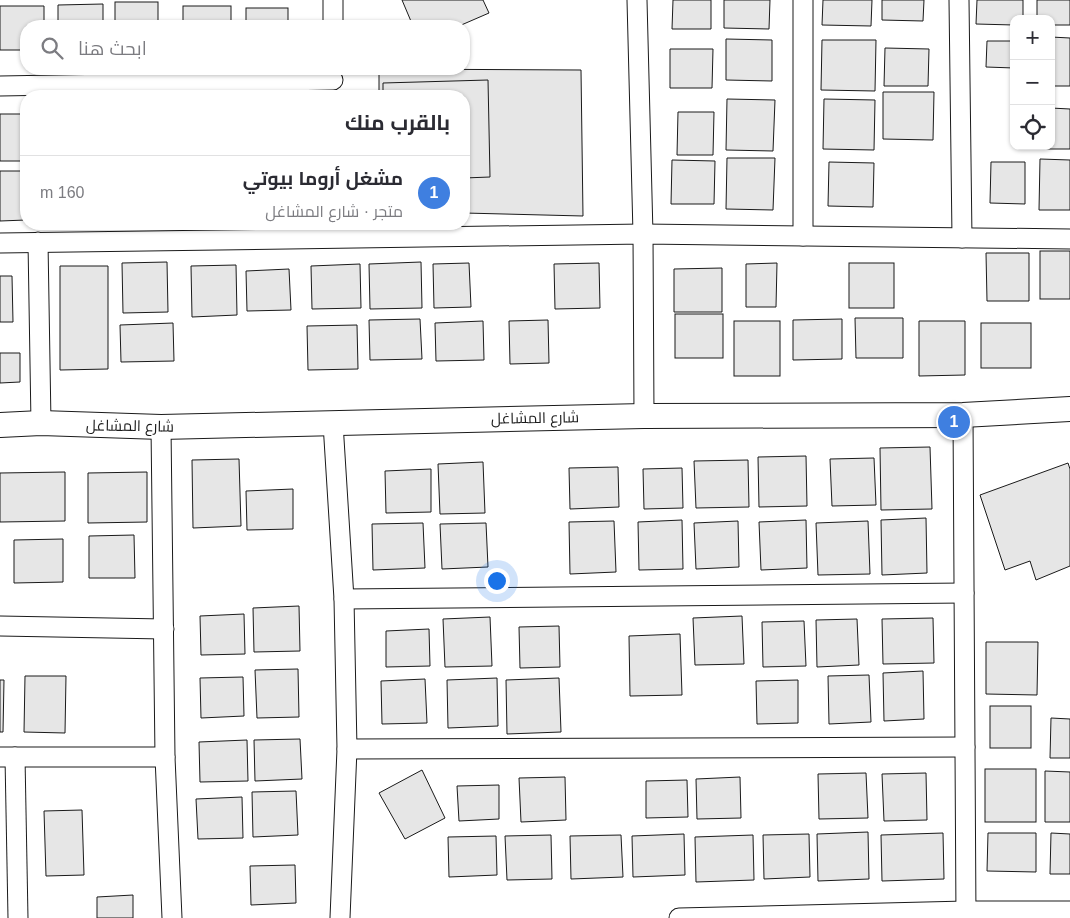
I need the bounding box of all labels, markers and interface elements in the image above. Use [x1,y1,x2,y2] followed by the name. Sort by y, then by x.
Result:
[1010,15,1055,150] map controls
[1010,15,1055,60] button: +
[20,20,470,75] search box
[38,34,66,62] icon: search
[78,38,147,59] text: ابحث هنا
[1010,60,1055,105] button: −
[1010,105,1055,150] button: locate
[345,111,450,134] text: بالقرب منك
[243,168,403,189] text: مشغل أروما بيوتي
[40,184,84,201] text: 160 m
[430,184,438,201] text: 1
[265,203,403,220] text: متجر · شارع المشاغل
[938,403,970,441] pin: 1
[491,408,579,430] street label: شارع المشاغل
[86,416,174,438] street label: شارع المشاغل
[484,568,510,594] your location

